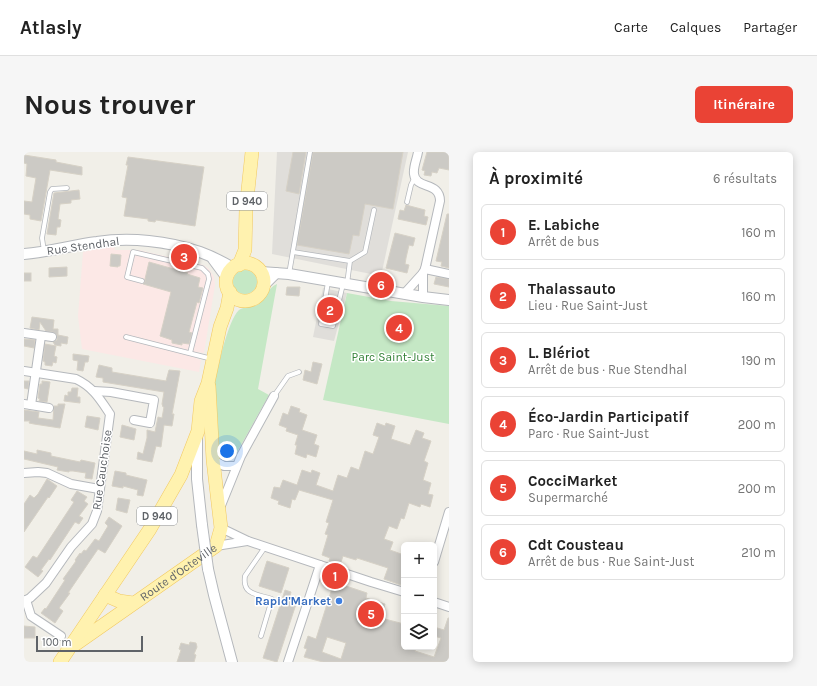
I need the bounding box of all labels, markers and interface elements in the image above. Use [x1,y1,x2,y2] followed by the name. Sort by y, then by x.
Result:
[20,17,82,39] text: Atlasly
[614,19,648,36] text: Carte
[670,19,721,36] text: Calques
[743,19,797,36] text: Partager
[695,86,793,123] button: Itinéraire
[24,88,195,121] text: Nous trouver
[489,168,583,188] text: À proximité
[713,171,777,186] text: 6 résultats
[227,192,267,210] road number: D 940
[528,216,599,234] text: E. Labiche
[501,225,505,240] text: 1
[741,225,776,240] text: 160 m
[46,234,120,258] street label: Rue Stendhal
[528,234,599,249] text: Arrêt de bus
[171,242,197,272] pin: 3
[368,270,394,300] pin: 6
[528,280,616,298] text: Thalassauto
[499,289,507,304] text: 2
[741,289,776,304] text: 160 m
[317,295,343,325] pin: 2
[528,298,648,313] text: Lieu · Rue Saint-Just
[386,313,412,343] pin: 4
[528,344,590,362] text: L. Blériot
[352,350,435,364] park label: Parc Saint-Just
[499,353,507,368] text: 3
[741,353,776,368] text: 190 m
[528,362,687,377] text: Arrêt de bus · Rue Stendhal
[528,408,689,426] text: Éco-Jardin Participatif
[499,417,507,432] text: 4
[738,417,776,432] text: 200 m
[528,426,649,441] text: Parc · Rue Saint-Just
[89,429,115,511] street label: Rue Cauchoise
[217,441,237,461] your location
[528,472,617,490] text: CocciMarket
[499,481,507,496] text: 5
[738,481,776,496] text: 200 m
[528,490,608,505] text: Supermarché
[137,507,177,525] road number: D 940
[528,536,624,554] text: Cdt Cousteau
[137,541,220,604] street label: Route d'Octeville
[401,542,437,650] map controls
[401,542,437,578] button: +
[499,545,507,560] text: 6
[741,545,776,560] text: 210 m
[528,554,694,569] text: Arrêt de bus · Rue Saint-Just
[322,561,348,591] pin: 1
[401,578,437,614] button: −
[255,594,331,608] place label: Rapid'Market
[334,596,344,606] marker: Rapid'Market
[358,599,384,629] pin: 5
[401,614,437,650] button: layers
[36,634,143,653] scale bar
[42,636,72,649] text: 100 m

